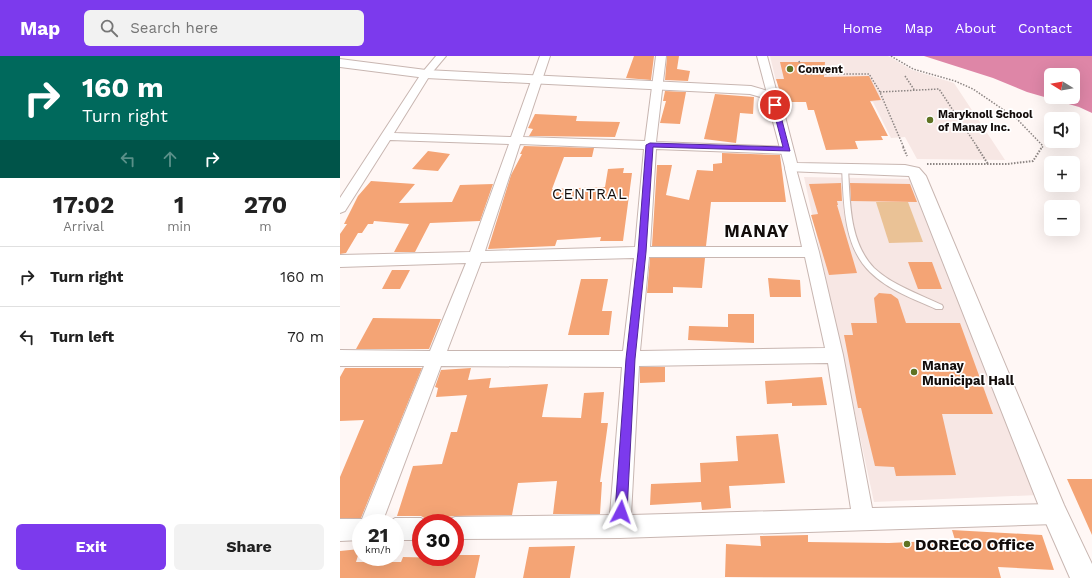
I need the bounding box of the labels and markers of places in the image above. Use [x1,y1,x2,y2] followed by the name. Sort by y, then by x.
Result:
[798,63,843,76] place label: Convent
[785,64,795,74] marker: Convent
[758,88,792,122] pin
[938,108,1033,134] place label: Maryknoll School of Manay Inc.
[925,115,935,125] marker: Maryknoll School of Manay Inc.
[922,358,1015,388] place label: Manay Municipal Hall
[909,367,919,377] marker: Manay Municipal Hall
[915,535,1034,554] place label: DORECO Office
[902,539,912,549] marker: DORECO Office

